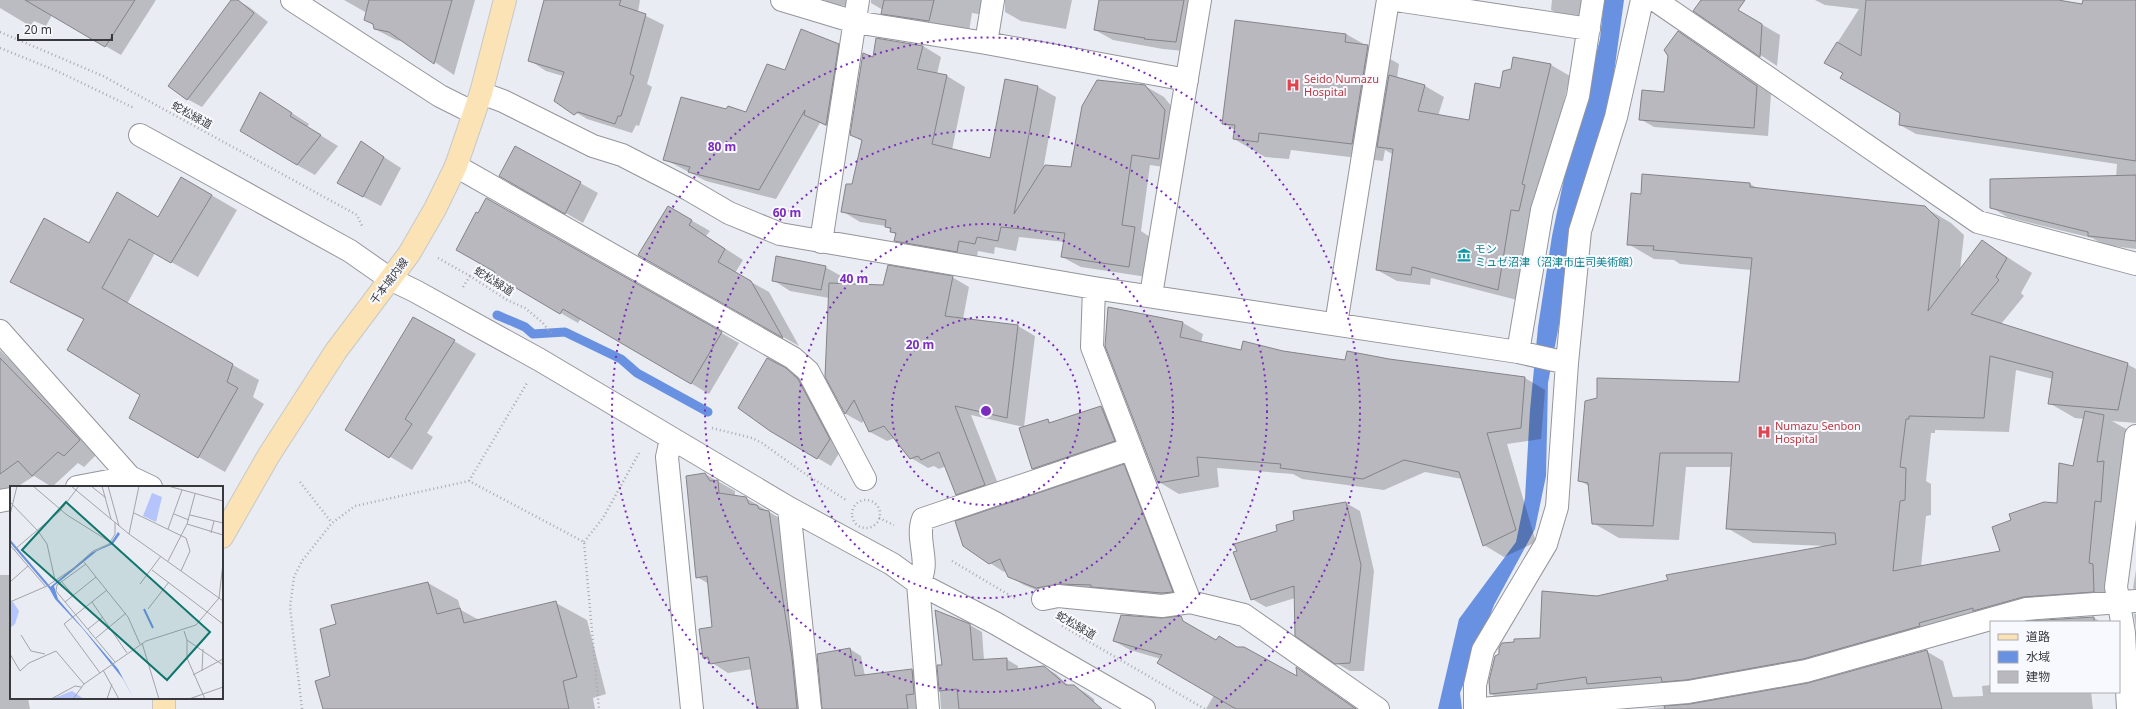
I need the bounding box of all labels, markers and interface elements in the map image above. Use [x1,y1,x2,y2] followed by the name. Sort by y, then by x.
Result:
[18,16,112,42] scale bar
[24,21,52,38] text: 20 m
[1304,71,1379,99] place label: Seido Numazu Hospital
[1285,77,1301,93] hospital icon: Seido Numazu Hospital
[169,97,215,132] street label: 蛇松緑道
[708,138,736,155] text: 80 m
[773,204,801,221] text: 60 m
[1475,241,1640,269] place label: モン ミュゼ沼津（沼津市庄司美術館）
[1456,247,1472,263] museum icon: モン ミュゼ沼津（沼津市庄司美術館）
[366,254,411,307] street label: 千本城内線
[472,263,517,299] street label: 蛇松緑道
[840,270,868,287] text: 40 m
[906,336,934,353] text: 20 m
[979,404,993,418] centre of rings
[1775,418,1861,446] place label: Numazu Senbon Hospital
[1756,424,1772,440] hospital icon: Numazu Senbon Hospital
[10,486,223,699] inset map
[1053,607,1099,642] street label: 蛇松緑道
[1990,621,2120,693] legend
[2026,628,2050,645] text: 道路
[2026,648,2050,665] text: 水域
[2026,668,2050,685] text: 建物

